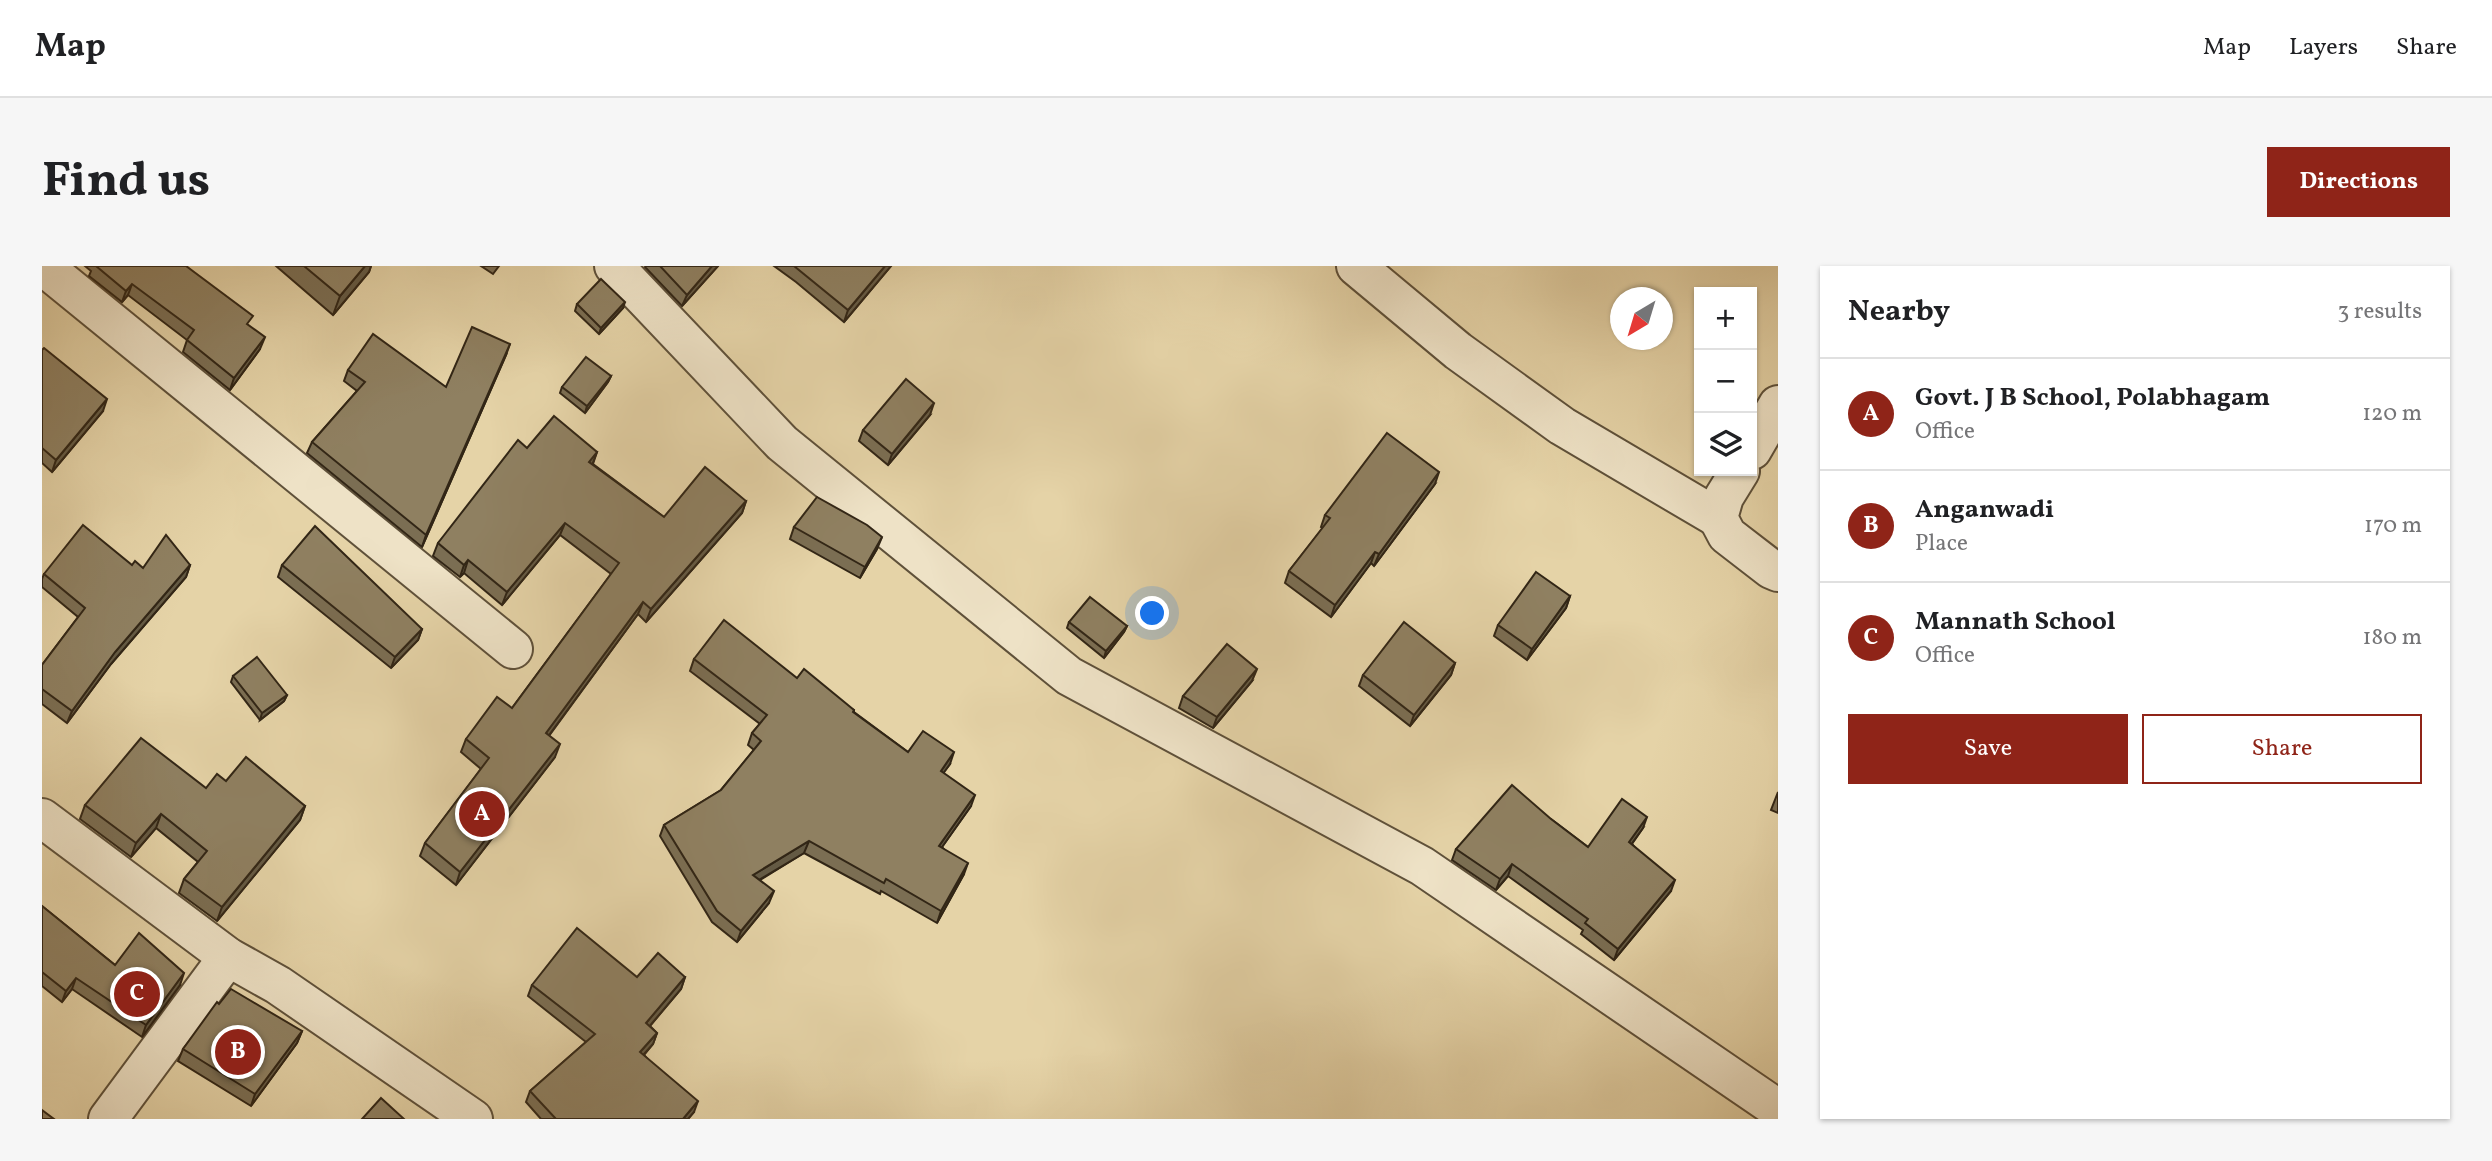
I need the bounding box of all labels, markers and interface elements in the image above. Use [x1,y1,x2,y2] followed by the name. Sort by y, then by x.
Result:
[35,25,106,71] text: Map
[2203,31,2251,65] text: Map
[2289,31,2358,65] text: Layers
[2396,31,2457,65] text: Share
[2267,147,2450,217] button: Directions
[42,148,210,217] text: Find us
[1610,287,1673,350] north arrow
[1694,287,1757,476] map controls
[1694,287,1757,350] button: +
[1848,291,1950,333] text: Nearby
[2337,296,2422,328] text: 3 results
[1694,350,1757,413] button: −
[1915,380,2270,416] text: Govt. J B School, Polabhagam
[1863,398,1879,430] text: A
[2362,398,2422,430] text: 120 m
[1694,413,1757,476] button: layers
[1915,416,1975,448] text: Office
[1915,492,2054,528] text: Anganwadi
[1863,510,1879,542] text: B
[2364,510,2422,542] text: 170 m
[1915,528,1968,560] text: Place
[1135,596,1169,630] your location
[1915,604,2116,640] text: Mannath School
[1864,622,1878,654] text: C
[2363,622,2422,654] text: 180 m
[1915,640,1975,672] text: Office
[1848,714,2128,784] button: Save
[2142,714,2422,784] button: Share
[459,788,505,840] pin: A
[114,968,160,1020] pin: C
[215,1026,261,1078] pin: B

